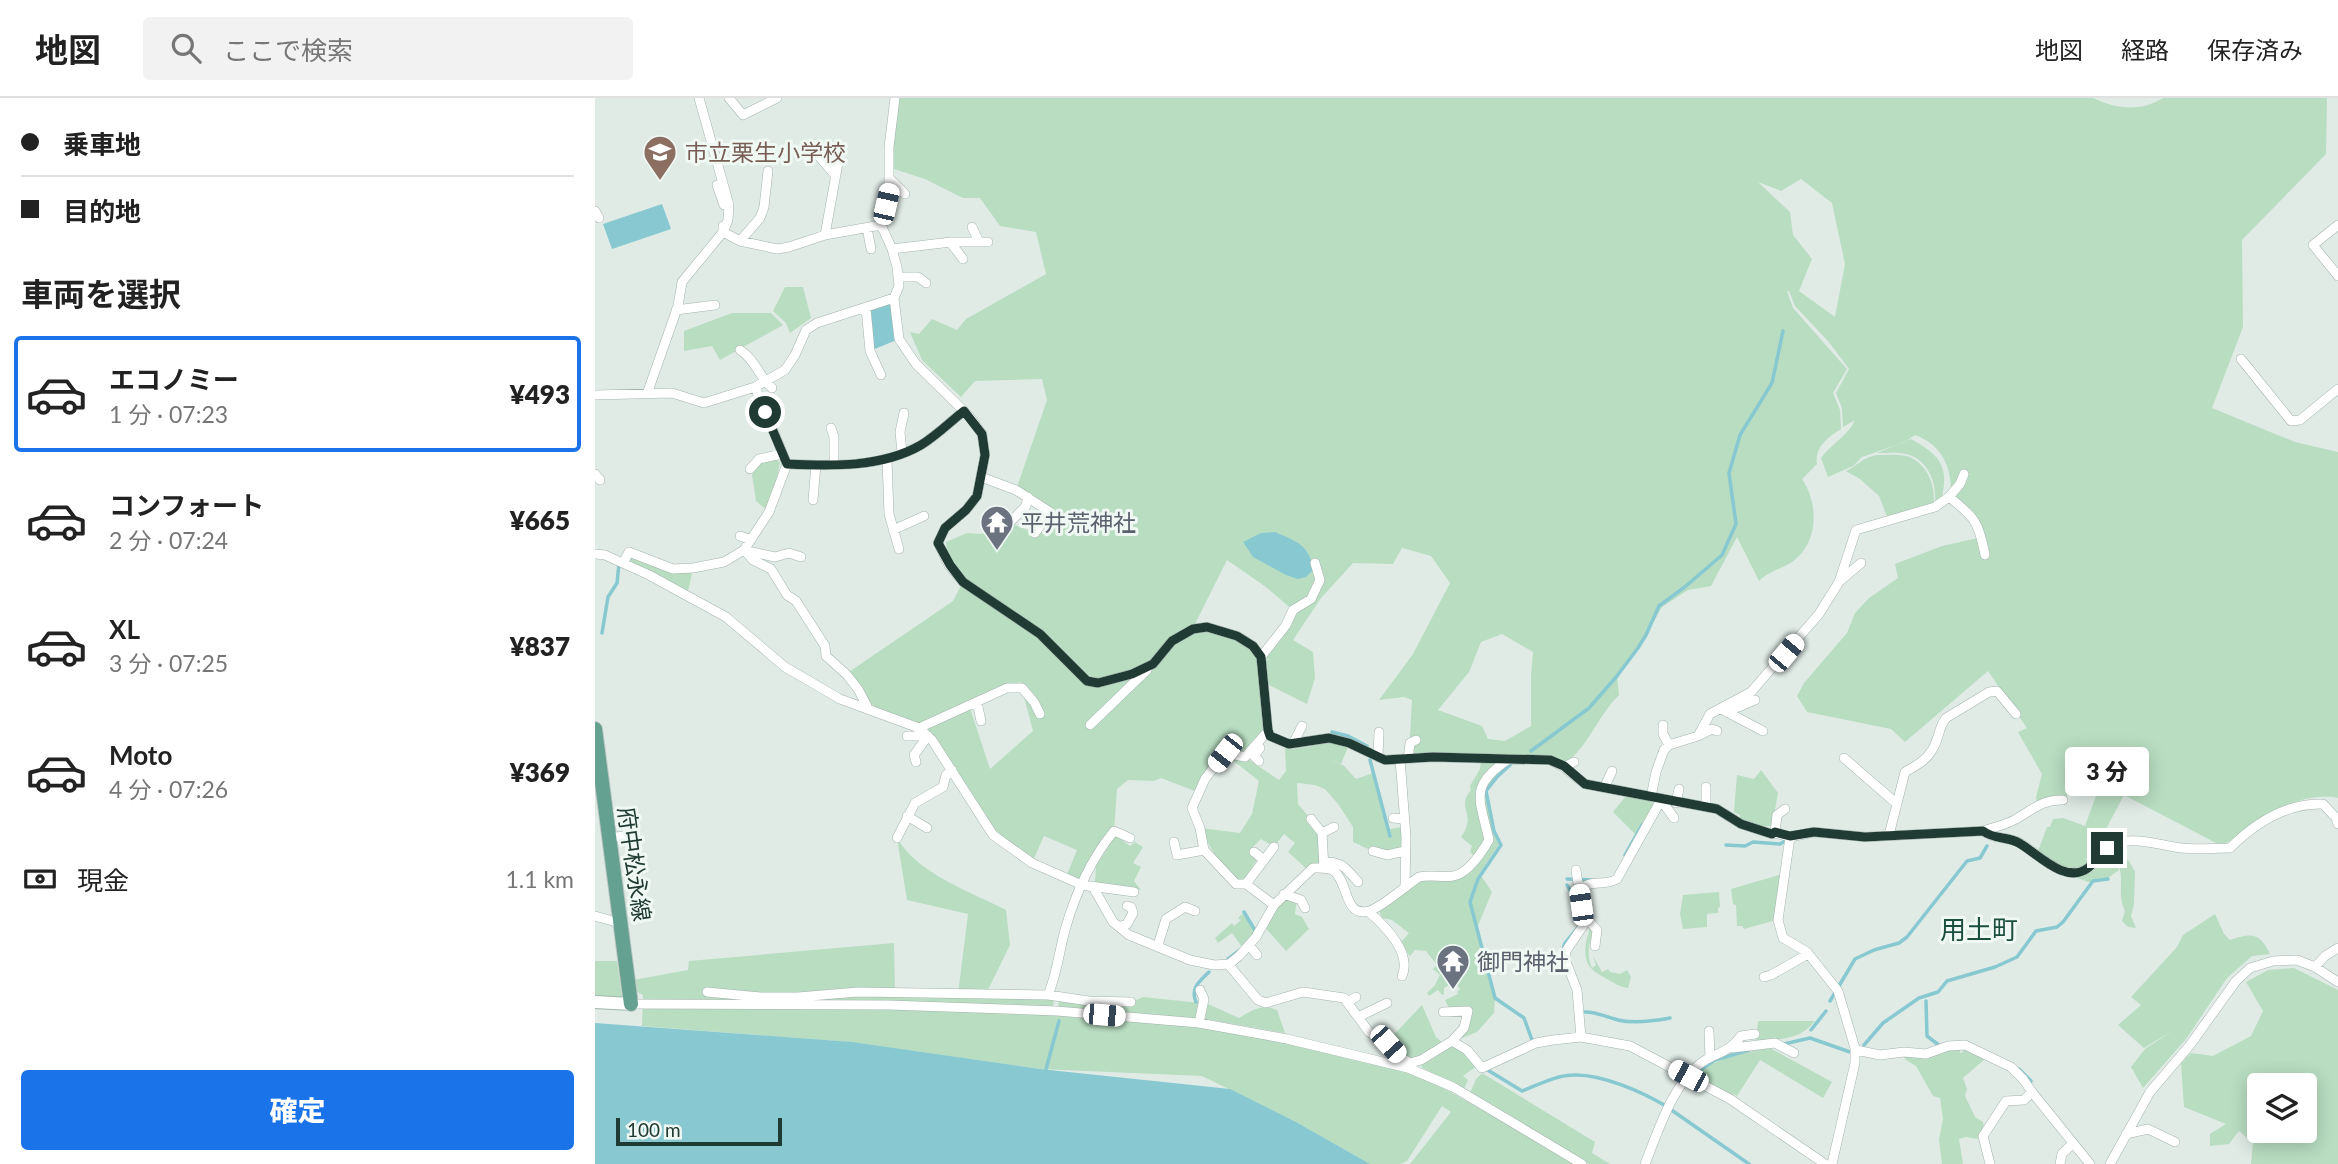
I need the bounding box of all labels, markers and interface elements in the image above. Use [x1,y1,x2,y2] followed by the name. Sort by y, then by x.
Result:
[143,17,633,80] search box
[35,29,101,69] text: 地図
[167,29,205,67] icon: search
[223,34,353,66] text: ここで検索
[2035,35,2083,64] text: 地図
[2121,35,2169,64] text: 経路
[2207,35,2303,64] text: 保存済み
[63,128,141,160] text: 乗車地
[641,133,679,182] school or university icon: 市立栗生小学校
[685,138,846,166] place label: 市立栗生小学校
[872,181,901,227] car
[63,195,141,227] text: 目的地
[21,274,181,313] text: 車両を選択
[25,363,88,426] icon: car
[109,363,239,395] text: エコノミー
[510,378,570,410] text: ¥493
[749,396,781,428] route start
[109,400,228,428] text: 1 分 · 07:23
[25,489,88,552] icon: car
[109,489,264,521] text: コンフォート
[978,503,1016,552] temple icon: 平井荒神社
[510,504,570,536] text: ¥665
[1021,508,1136,536] place label: 平井荒神社
[109,526,228,554] text: 2 分 · 07:24
[109,613,140,645] text: XL
[25,615,88,678] icon: car
[510,630,570,662] text: ¥837
[1765,630,1808,676] car
[109,649,228,677] text: 3 分 · 07:25
[1204,730,1247,776] car
[109,739,172,771] text: Moto
[25,741,88,804] icon: car
[2065,746,2149,796] callout: 3 分
[510,756,570,788] text: ¥369
[2086,757,2128,785] text: 3 分
[109,775,228,803] text: 4 分 · 07:26
[613,805,657,923] street label: 府中松永線
[2091,832,2123,864] route end
[21,860,59,898] icon: cash
[77,864,129,896] text: 現金
[505,865,574,893] text: 1.1 km
[1568,883,1595,927] car
[1940,913,2018,945] district label: 用土町
[1434,942,1472,991] temple icon: 御門神社
[1477,947,1569,975] place label: 御門神社
[1083,1003,1126,1027] car
[1367,1021,1410,1067] car
[1665,1057,1712,1095] car
[21,1070,574,1150] button: 確定
[2247,1073,2317,1143] map controls
[2247,1073,2317,1143] button: layers
[616,1115,782,1147] scale bar
[627,1118,681,1141] text: 100 m

